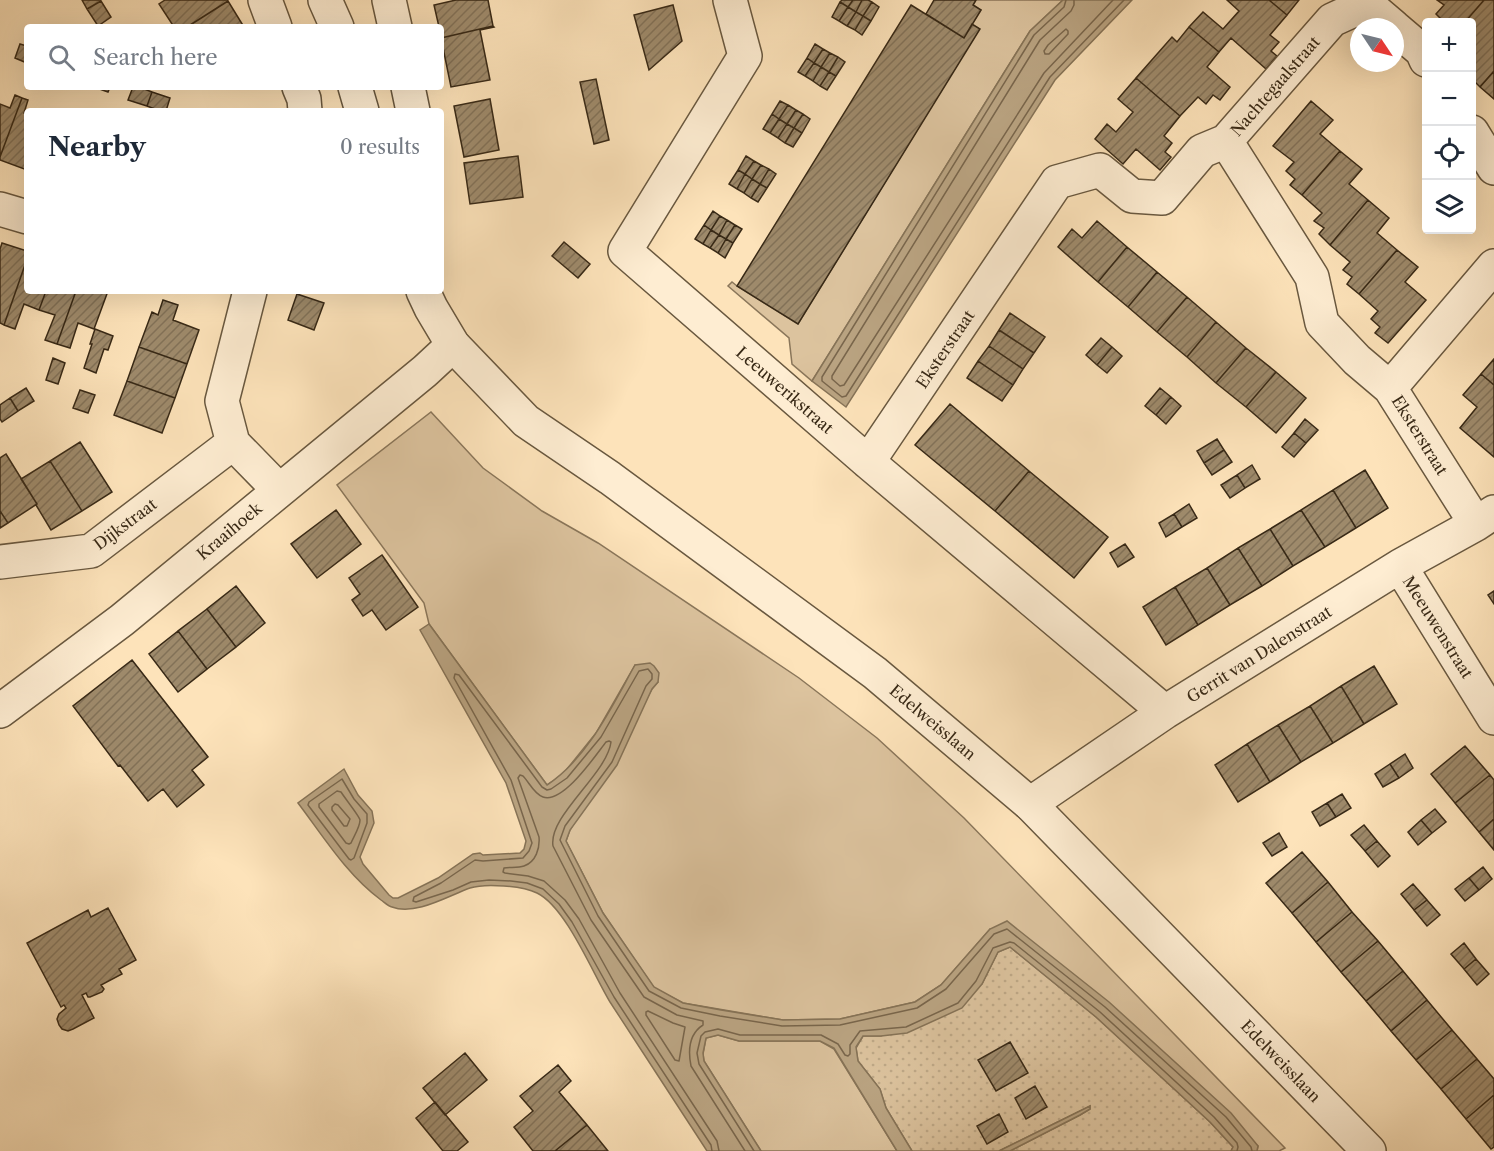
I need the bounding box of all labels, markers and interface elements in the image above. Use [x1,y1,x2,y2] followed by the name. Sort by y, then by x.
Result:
[1350,18,1404,72] north arrow
[1422,18,1476,234] map controls
[1422,18,1476,72] button: +
[24,24,444,90] search box
[1226,32,1324,140] street label: Nachtegaalstraat
[45,41,78,74] icon: search
[93,44,218,71] text: Search here
[1422,72,1476,126] button: −
[1422,126,1476,180] button: locate
[48,131,146,163] text: Nearby
[340,135,420,159] text: 0 results
[1422,180,1476,234] button: layers
[911,306,979,392] street label: Eksterstraat
[732,342,838,438] street label: Leeuwerikstraat
[1388,391,1453,479] street label: Eksterstraat
[90,494,161,554] street label: Dijkstraat
[192,498,266,564] street label: Kraaihoek
[1399,572,1478,682] street label: Meeuwenstraat
[1183,601,1336,707] street label: Gerrit van Dalenstraat
[886,680,980,764] street label: Edelweisslaan
[1237,1016,1325,1106] street label: Edelweisslaan

